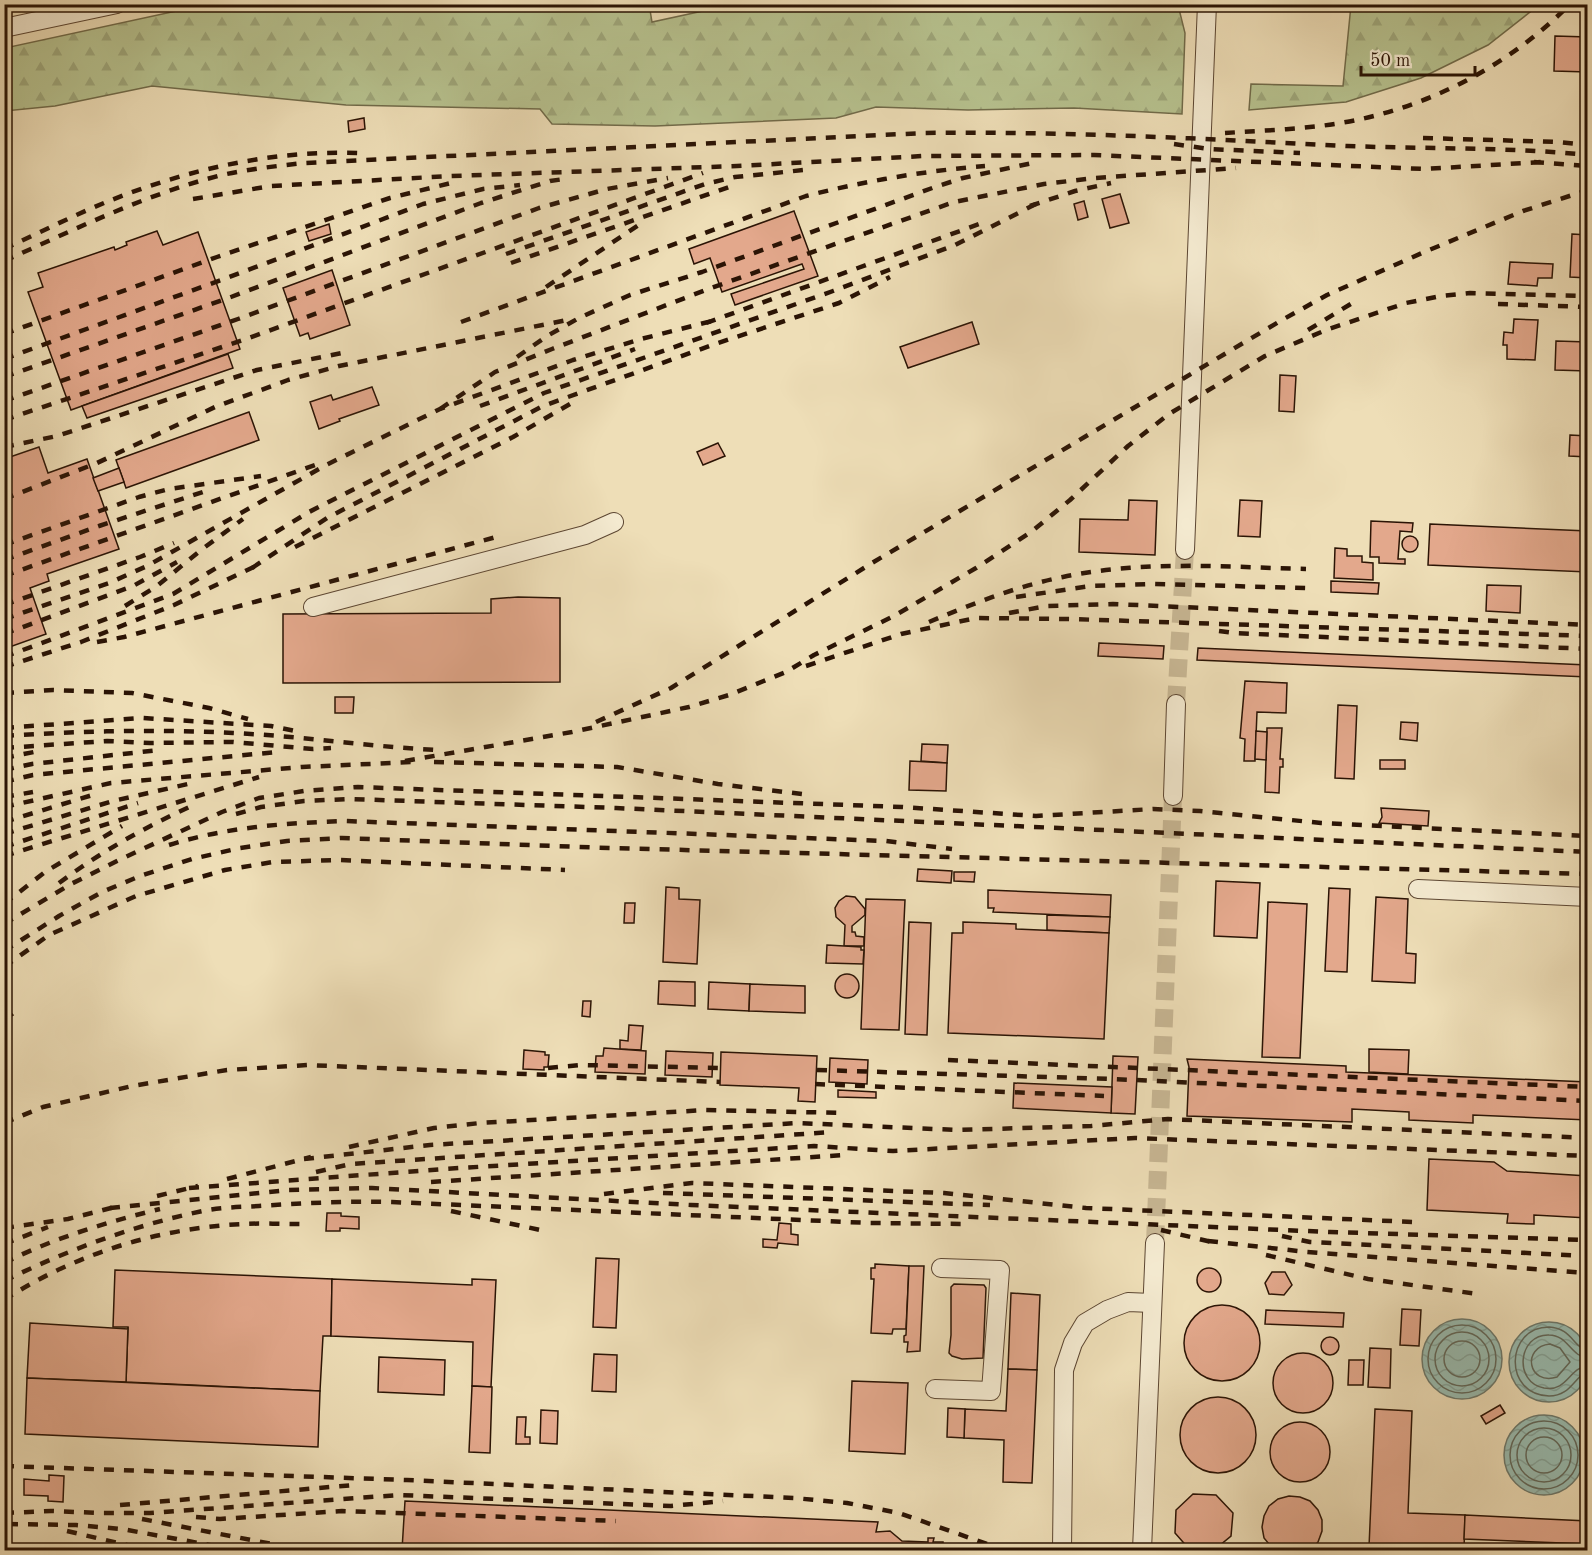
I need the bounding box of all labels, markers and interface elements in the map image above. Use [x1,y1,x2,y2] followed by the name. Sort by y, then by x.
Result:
[1361,39,1475,77] scale bar
[1370,52,1410,70] text: 50 m

